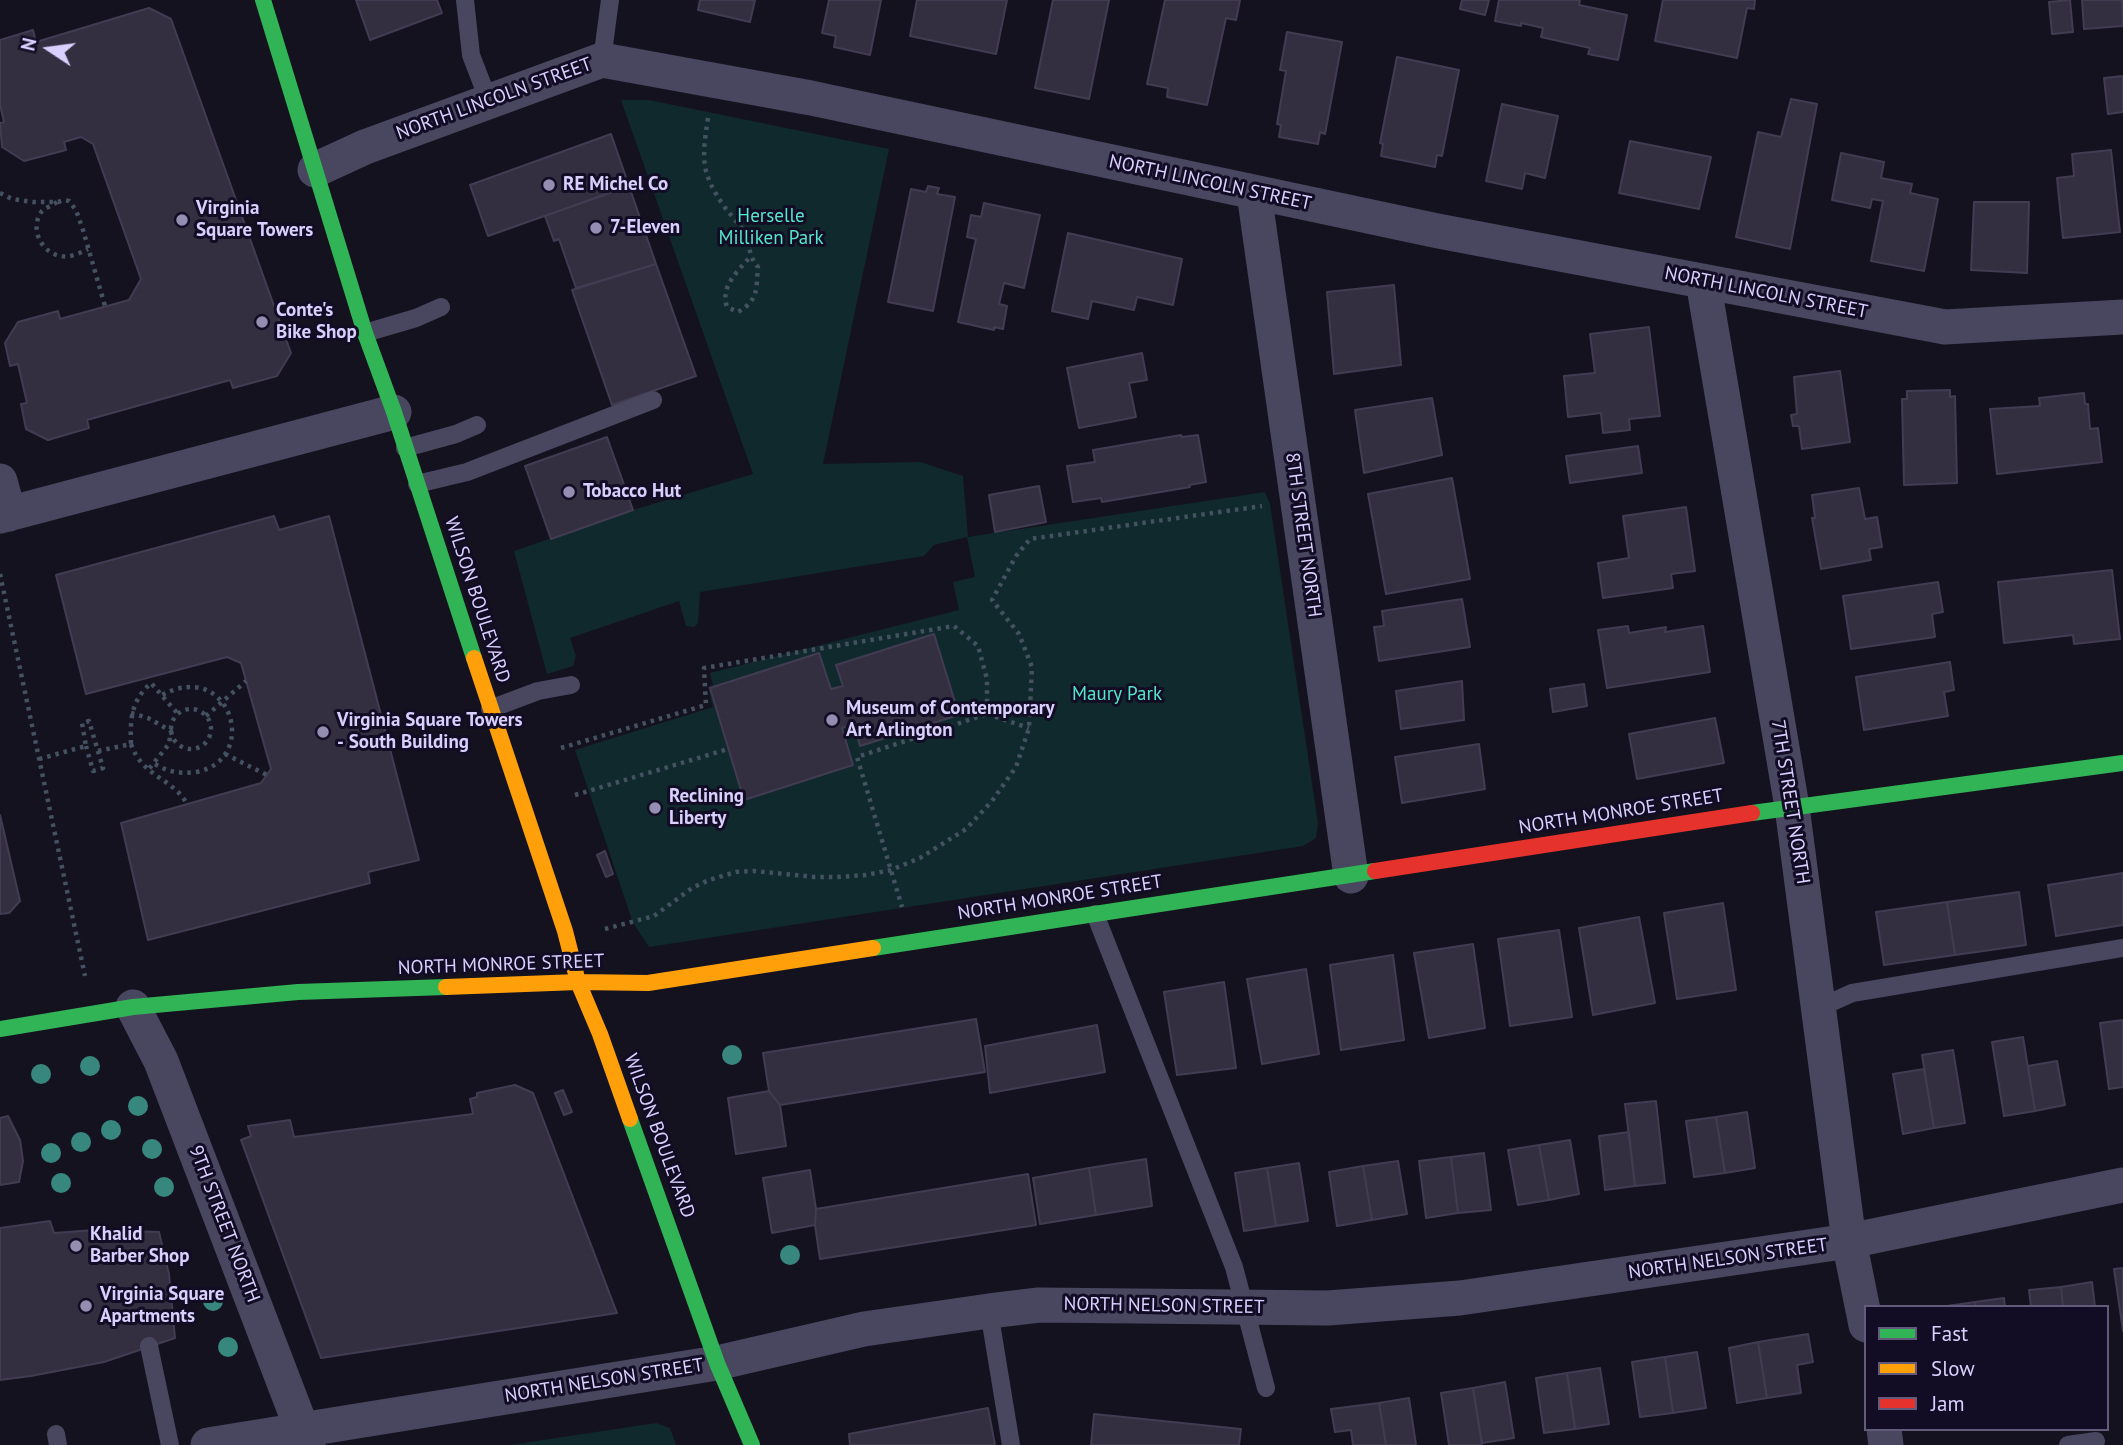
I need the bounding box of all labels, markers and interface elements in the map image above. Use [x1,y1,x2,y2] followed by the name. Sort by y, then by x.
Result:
[14,14,84,84] north arrow
[15,36,42,53] text: N
[393,53,595,145] street label: NORTH LINCOLN STREET
[1107,150,1313,216] street label: NORTH LINCOLN STREET
[563,174,668,196] place label: RE Michel Co
[541,177,557,193] marker: RE Michel Co
[196,198,313,242] place label: Virginia Square Towers
[718,206,824,250] park label: Herselle Milliken Park
[174,212,190,228] marker: Virginia Square Towers
[610,217,680,239] place label: 7-Eleven
[588,220,604,236] marker: 7-Eleven
[1663,262,1869,324] street label: NORTH LINCOLN STREET
[276,300,357,344] place label: Conte's Bike Shop
[254,314,270,330] marker: Conte's Bike Shop
[1280,451,1326,619] street label: 8TH STREET NORTH
[583,481,681,503] place label: Tobacco Hut
[561,484,577,500] marker: Tobacco Hut
[439,514,515,686] street label: WILSON BOULEVARD
[1072,684,1162,706] park label: Maury Park
[846,698,1055,742] place label: Museum of Contemporary Art Arlington
[337,710,522,754] place label: Virginia Square Towers - South Building
[824,712,840,728] marker: Museum of Contemporary Art Arlington
[1766,718,1814,886] street label: 7TH STREET NORTH
[315,724,331,740] marker: Virginia Square Towers - South Building
[1517,785,1725,839] street label: NORTH MONROE STREET
[669,786,744,830] place label: Reclining Liberty
[647,800,663,816] marker: Reclining Liberty
[956,871,1164,925] street label: NORTH MONROE STREET
[397,950,605,980] street label: NORTH MONROE STREET
[619,1051,699,1221] street label: WILSON BOULEVARD
[184,1142,264,1306] street label: 9TH STREET NORTH
[90,1224,190,1268] place label: Khalid Barber Shop
[1627,1234,1829,1284] street label: NORTH NELSON STREET
[68,1238,84,1254] marker: Khalid Barber Shop
[100,1284,224,1328] place label: Virginia Square Apartments
[1063,1293,1265,1319] street label: NORTH NELSON STREET
[78,1298,94,1314] marker: Virginia Square Apartments
[1864,1305,2109,1431] legend
[1931,1320,1968,1347] text: Fast
[503,1354,705,1408] street label: NORTH NELSON STREET
[1931,1355,1975,1382] text: Slow
[1931,1390,1965,1417] text: Jam

